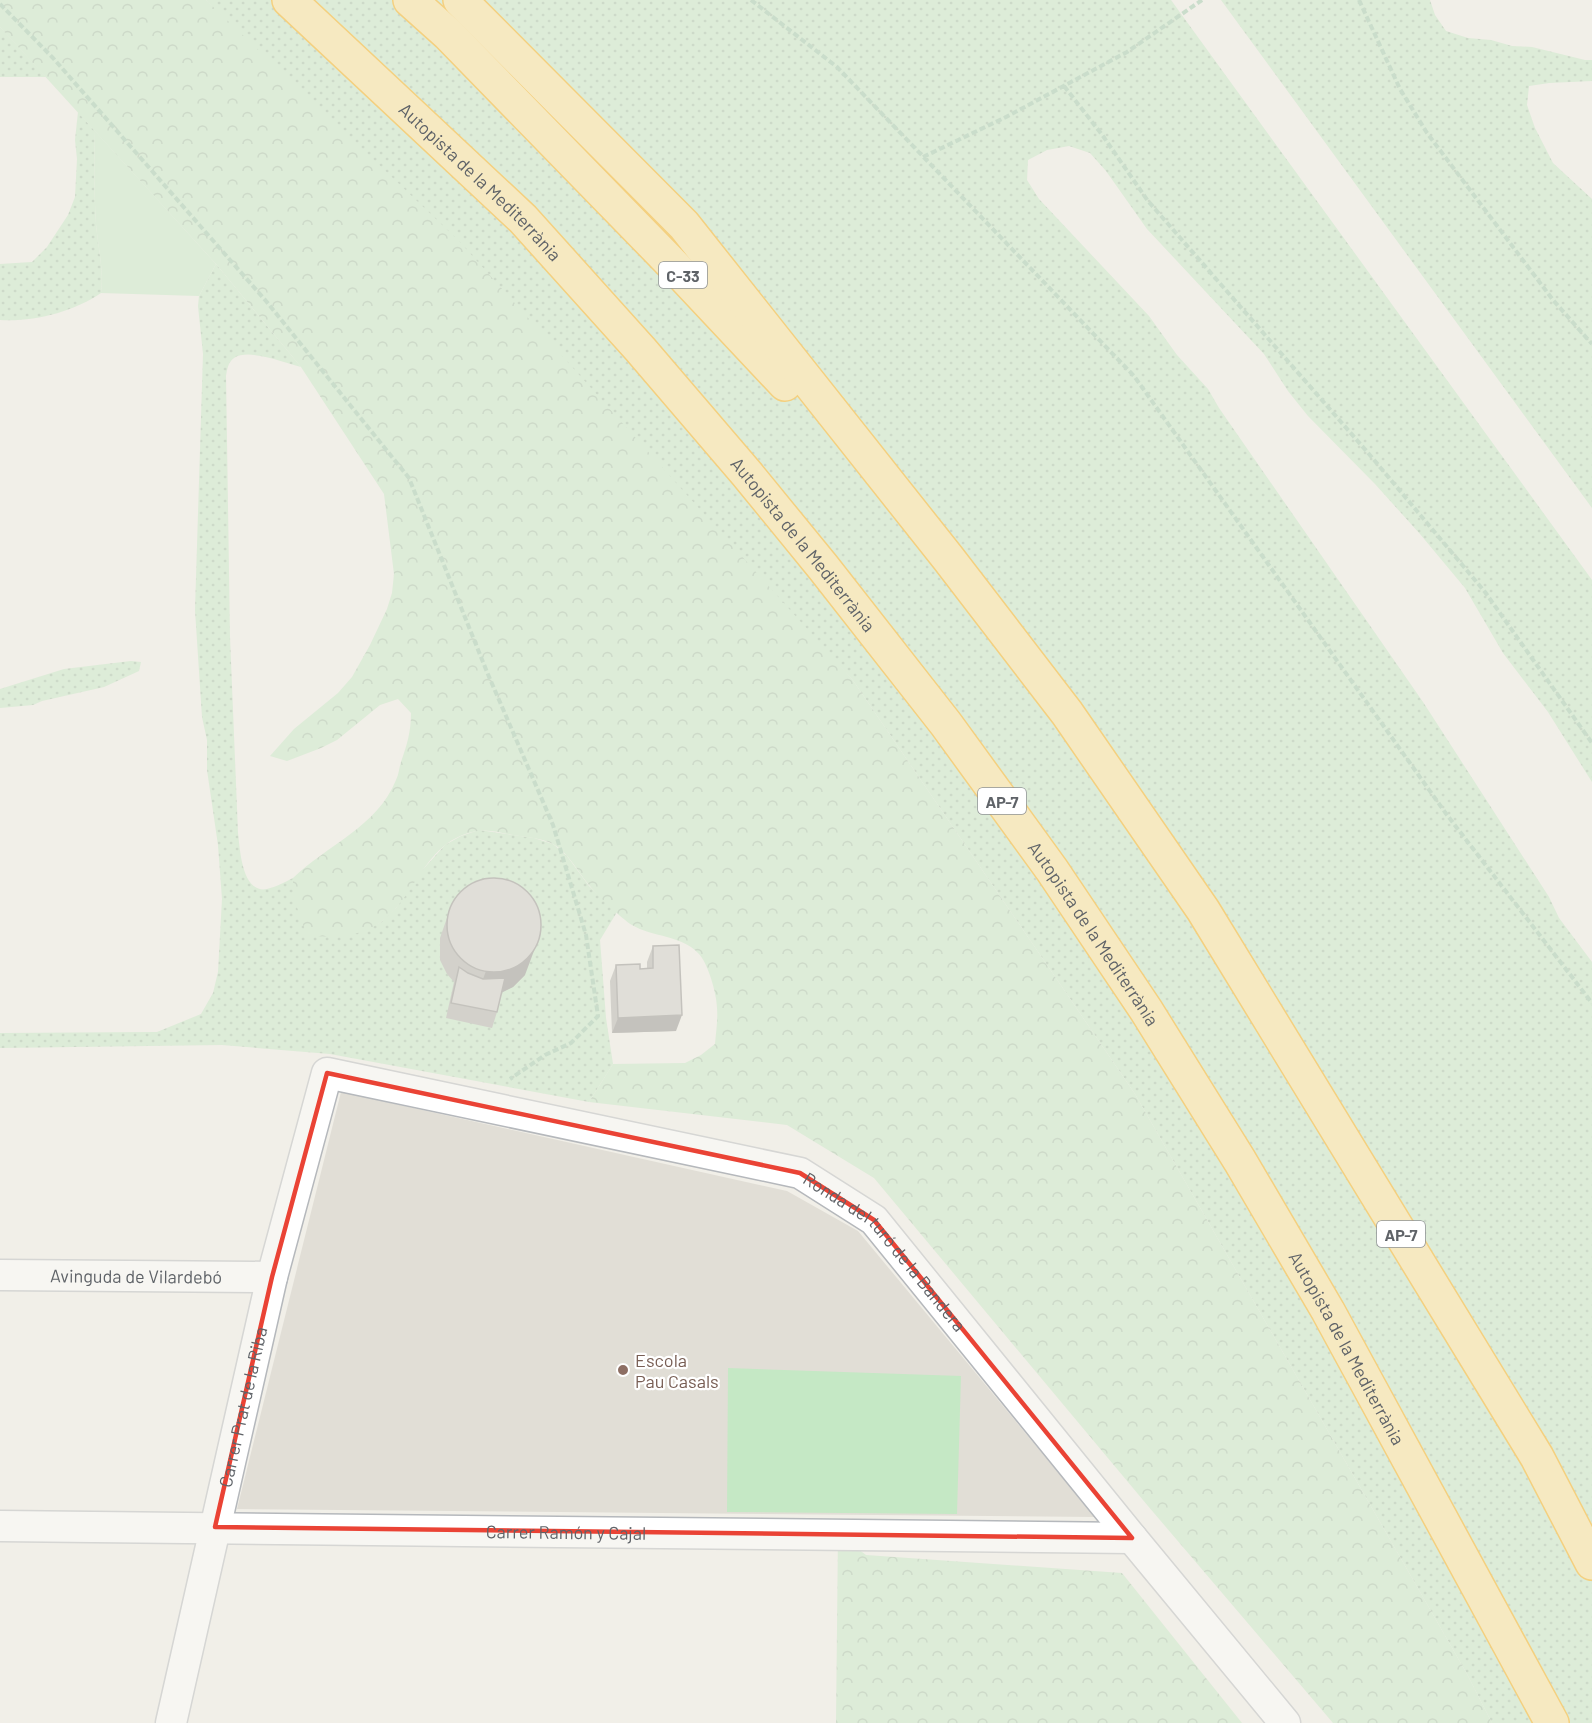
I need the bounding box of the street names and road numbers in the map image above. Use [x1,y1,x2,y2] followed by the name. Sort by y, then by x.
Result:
[395,98,566,265] street label: Autopista de la Mediterrània
[659,262,707,288] road number: C-33
[726,453,880,636] street label: Autopista de la Mediterrània
[978,788,1026,814] road number: AP-7
[1024,837,1164,1030] street label: Autopista de la Mediterrània
[799,1167,971,1336] street label: Ronda del turó de la Bandera
[1377,1221,1425,1247] road number: AP-7
[1284,1247,1410,1449] street label: Autopista de la Mediterrània
[50,1264,222,1288] street label: Avinguda de Vilardebó
[214,1325,271,1489] street label: Carrer Prat de la Riba
[486,1520,646,1544] street label: Carrer Ramón y Cajal

